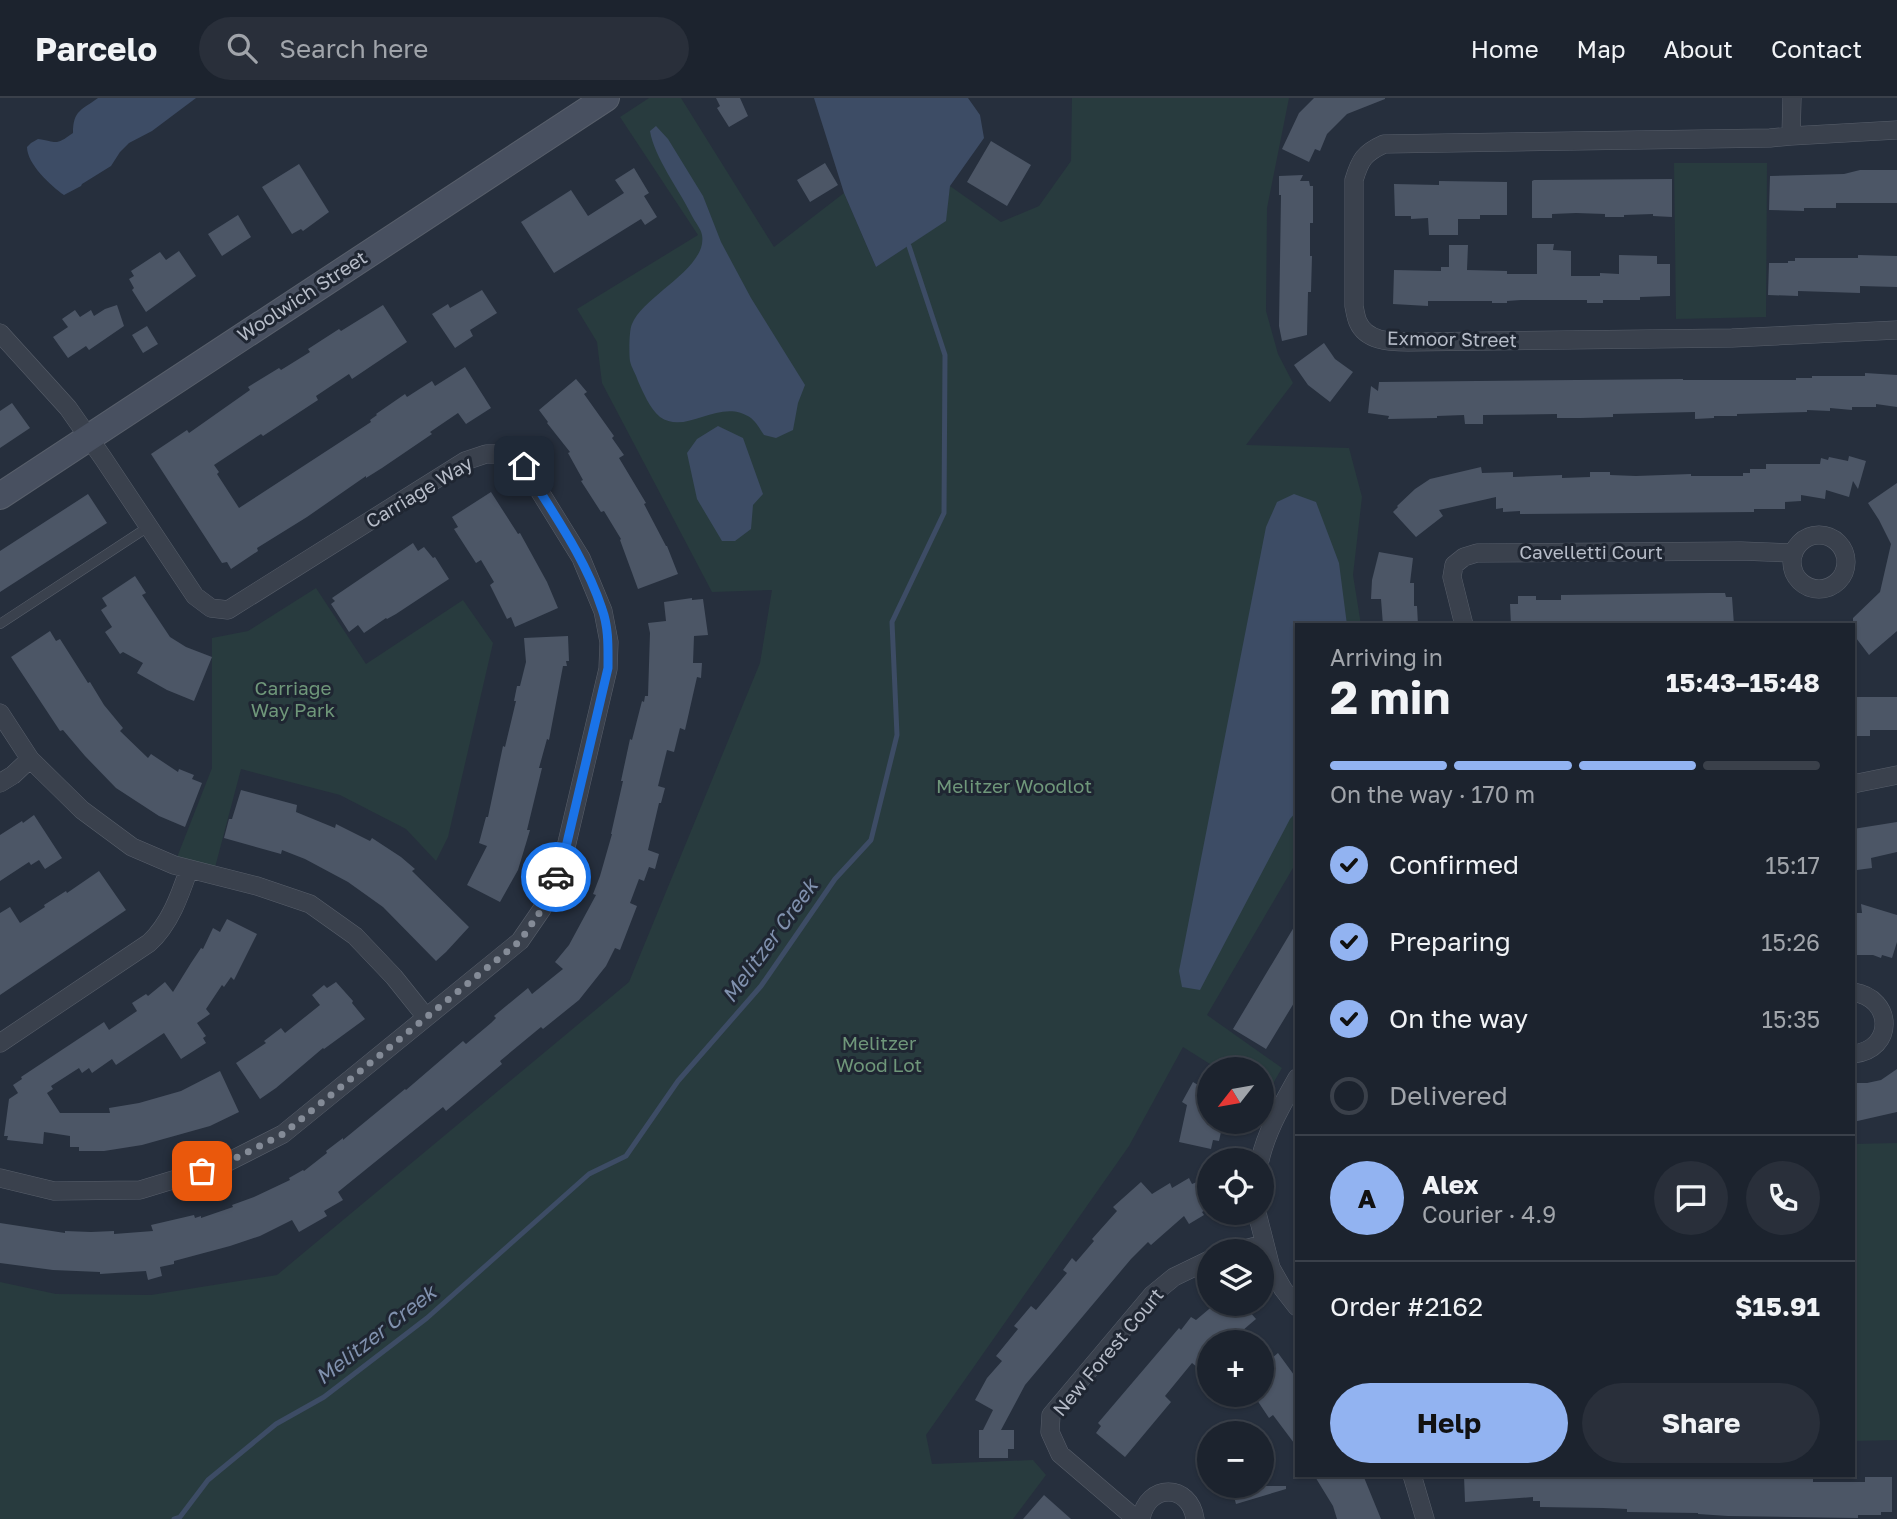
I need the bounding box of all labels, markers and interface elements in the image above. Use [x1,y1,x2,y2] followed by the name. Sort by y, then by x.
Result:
[199,17,689,80] search box
[35,29,157,68] text: Parcelo
[223,29,261,67] icon: search
[279,33,428,64] text: Search here
[1471,34,1539,63] text: Home
[1577,34,1626,63] text: Map
[1664,34,1733,63] text: About
[1771,34,1862,63] text: Contact
[233,245,371,346] street label: Woolwich Street
[1387,326,1517,351] street label: Exmoor Street
[494,436,554,496] pin
[505,447,543,485] icon: home
[361,451,477,532] street label: Carriage Way
[1519,540,1663,563] street label: Cavelletti Court
[1330,643,1443,671] text: Arriving in
[1666,667,1820,698] text: 15:43–15:48
[1330,669,1450,724] text: 2 min
[251,676,335,721] park label: Carriage Way Park
[936,774,1092,797] park label: Melitzer Woodlot
[1330,780,1535,808] text: On the way · 170 m
[521,842,591,912] courier
[1330,846,1368,884] icon: check
[1389,849,1519,880] text: Confirmed
[1765,851,1820,879] text: 15:17
[537,858,575,896] icon: car
[716,872,824,1007] water label: Melitzer Creek
[1330,923,1368,961] icon: check
[1389,926,1511,957] text: Preparing
[1761,928,1820,956] text: 15:26
[1330,1000,1368,1038] icon: check
[1389,1003,1528,1034] text: On the way
[1762,1005,1820,1033] text: 15:35
[836,1031,922,1076] park label: Melitzer Wood Lot
[1197,1057,1274,1134] north arrow
[1197,1057,1274,1498] map controls
[1389,1080,1508,1111] text: Delivered
[172,1141,232,1201] pin
[1197,1148,1274,1225] button: locate
[183,1152,221,1190] icon: bag
[1654,1161,1728,1235] button: chat
[1746,1161,1820,1235] button: phone
[1422,1169,1479,1200] text: Alex
[1358,1183,1376,1214] text: A
[1422,1200,1556,1228] text: Courier · 4.9
[1197,1239,1274,1316] button: layers
[310,1278,443,1389] water label: Melitzer Creek
[1047,1283,1168,1420] street label: New Forest Court
[1330,1291,1483,1322] text: Order #2162
[1735,1291,1820,1322] text: $15.91
[1197,1330,1274,1407] button: +
[1330,1383,1568,1463] button: Help
[1582,1383,1820,1463] button: Share
[1197,1421,1274,1498] button: −

